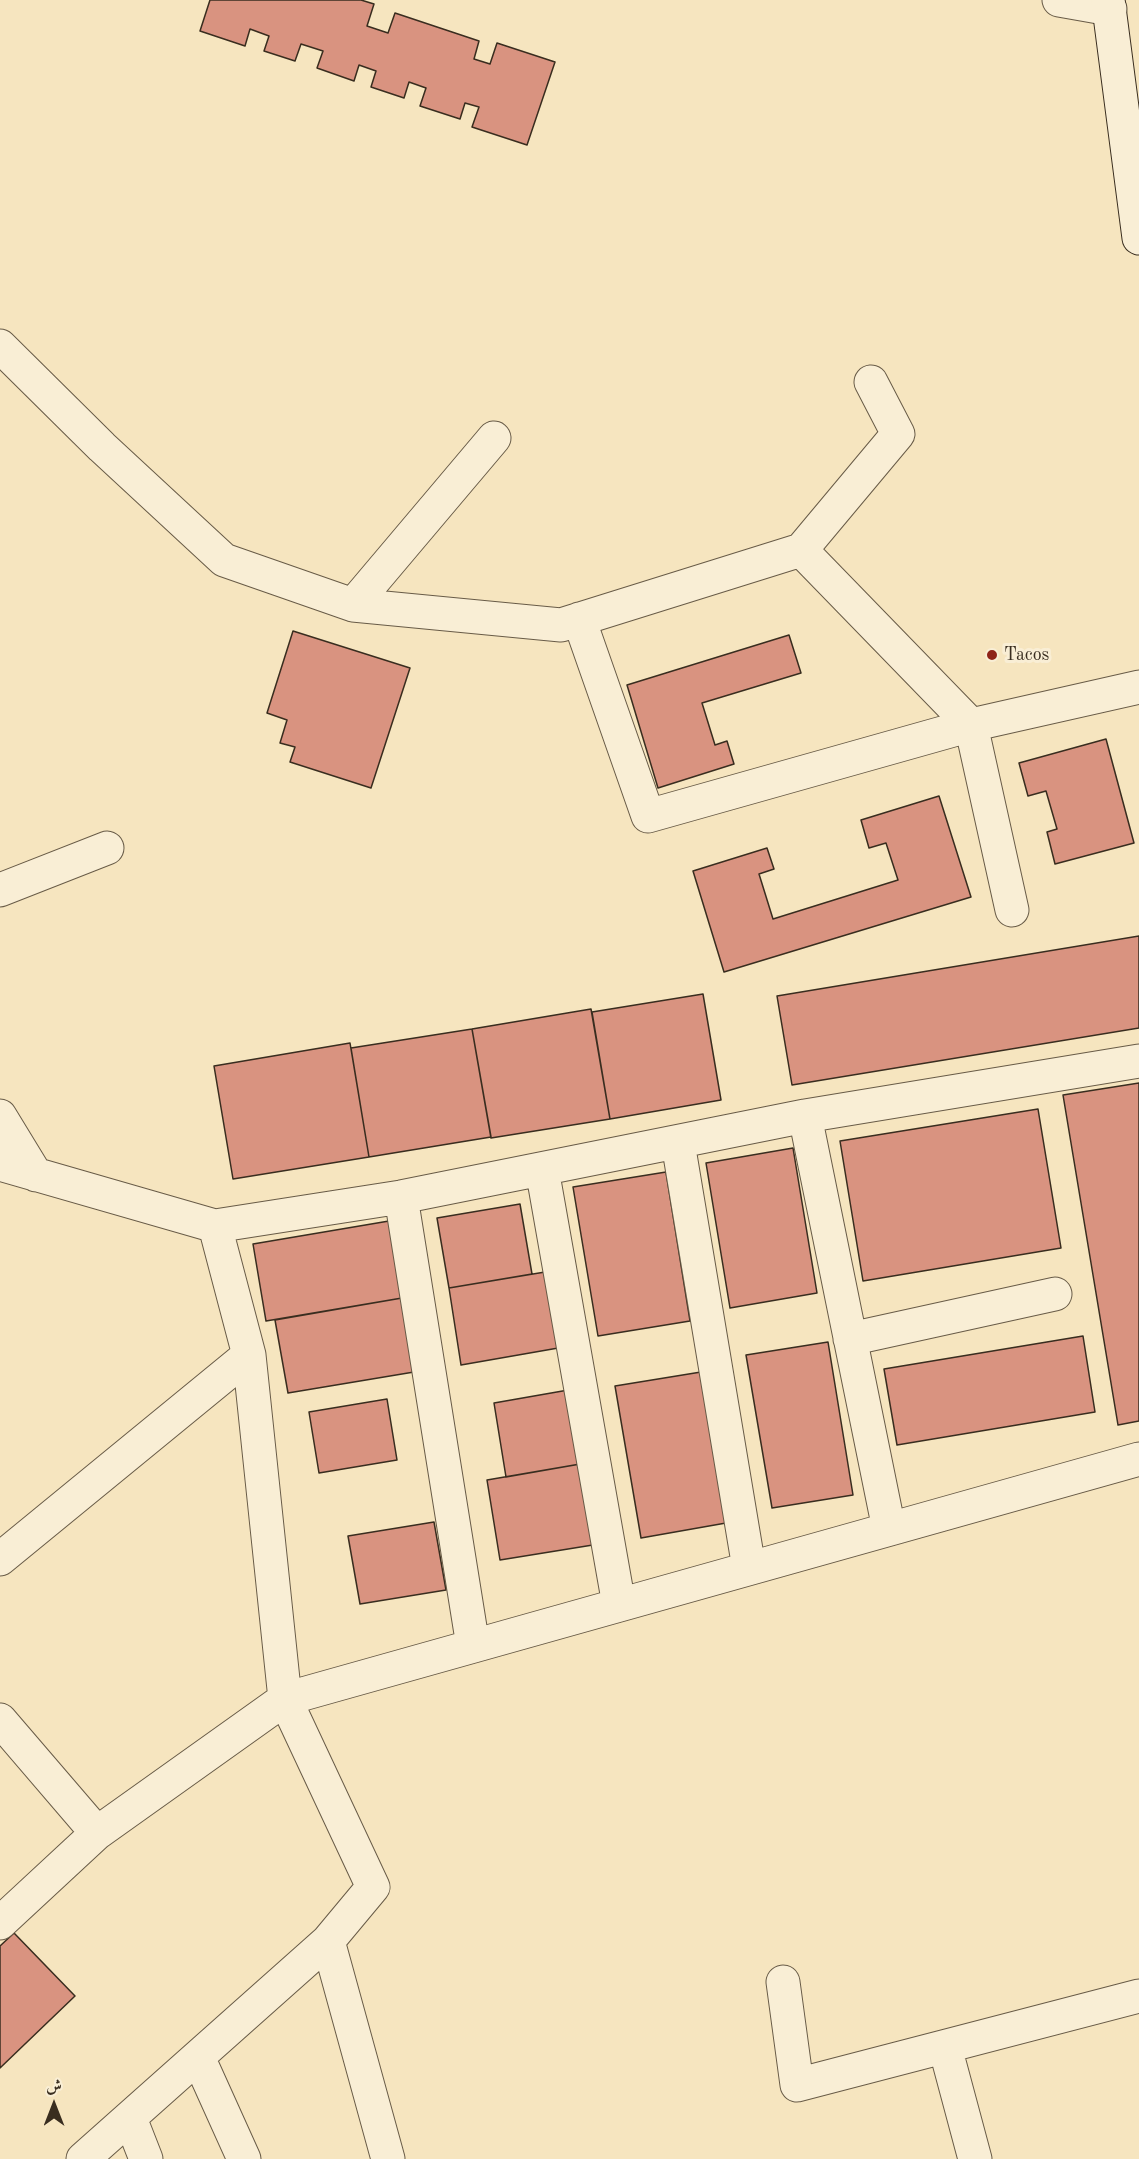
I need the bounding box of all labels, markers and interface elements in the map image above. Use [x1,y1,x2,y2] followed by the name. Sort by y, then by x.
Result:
[1004,644,1049,666] place label: Tacos
[985,648,999,662] marker: Tacos
[24,2075,84,2135] north arrow
[46,2079,62,2095] text: ش

